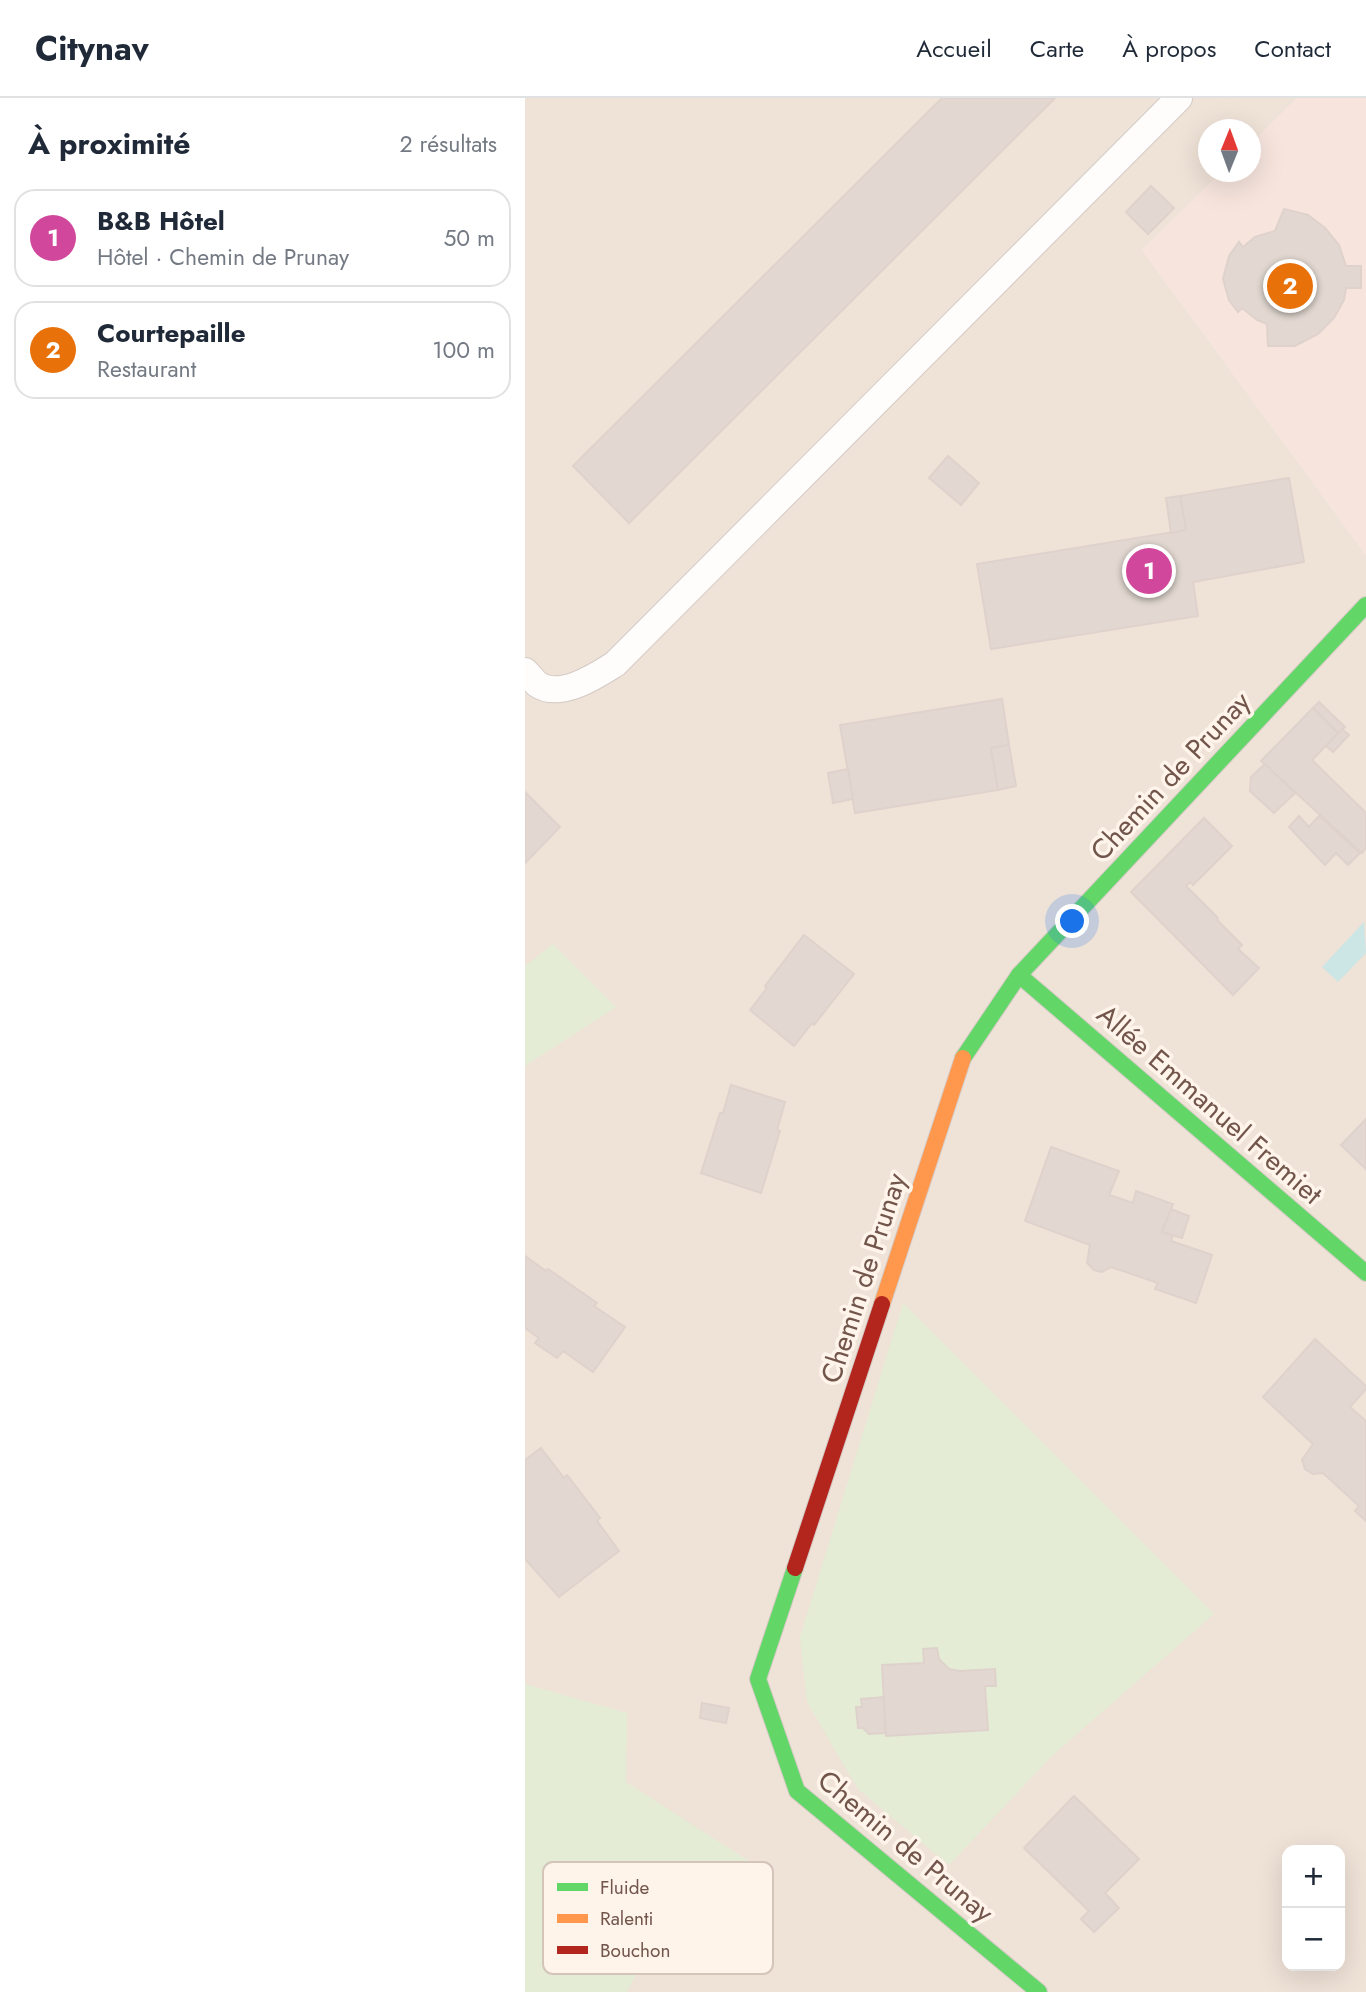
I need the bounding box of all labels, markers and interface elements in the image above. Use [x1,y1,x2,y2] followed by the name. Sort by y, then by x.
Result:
[35,25,149,72] text: Citynav
[916,31,992,66] text: Accueil
[1030,31,1084,66] text: Carte
[1122,31,1216,66] text: À propos
[1254,31,1331,66] text: Contact
[1198,119,1261,182] north arrow
[28,122,191,165] text: À proximité
[400,127,497,161] text: 2 résultats
[97,202,225,240] text: B&B Hôtel
[47,221,59,255] text: 1
[443,221,495,255] text: 50 m
[97,240,349,274] text: Hôtel · Chemin de Prunay
[1267,260,1313,312] pin: 2
[97,314,246,352] text: Courtepaille
[45,333,61,367] text: 2
[432,333,495,367] text: 100 m
[97,352,196,386] text: Restaurant
[1126,545,1172,597] pin: 1
[1081,682,1260,870] street label: Chemin de Prunay
[1055,904,1089,938] your location
[1088,995,1332,1214] street label: Allée Emmanuel Fremiet
[810,1167,917,1389] street label: Chemin de Prunay
[809,1760,1003,1933] street label: Chemin de Prunay
[1282,1845,1345,1971] map controls
[1282,1845,1345,1908] button: +
[543,1862,773,1974] legend
[600,1874,650,1901] text: Fluide
[600,1905,653,1932] text: Ralenti
[1282,1908,1345,1971] button: −
[600,1937,670,1964] text: Bouchon

